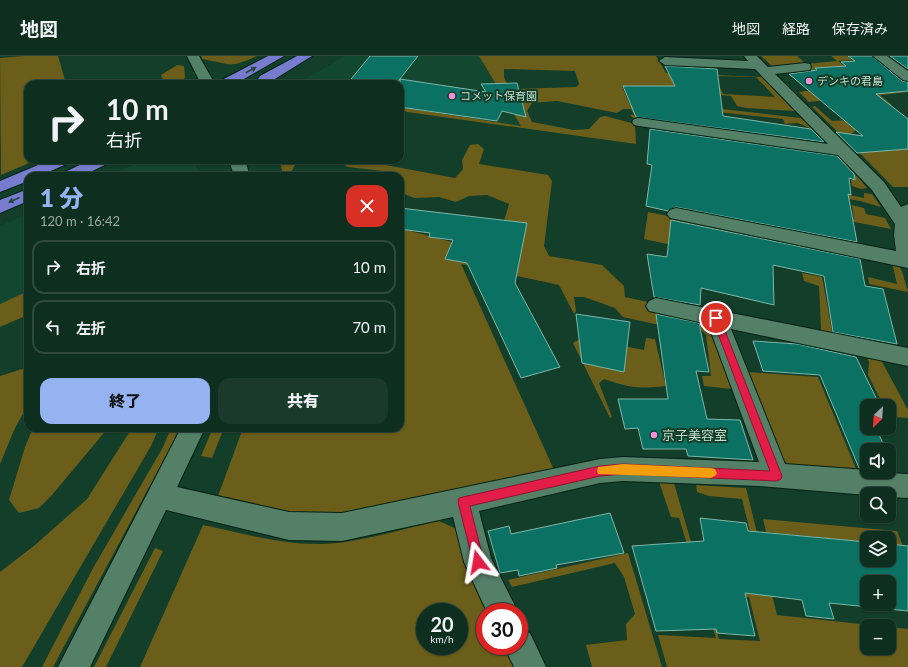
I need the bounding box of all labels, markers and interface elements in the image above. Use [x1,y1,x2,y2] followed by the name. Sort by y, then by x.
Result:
[20,17,58,40] text: 地図
[732,20,760,37] text: 地図
[782,20,810,37] text: 経路
[832,20,888,37] text: 保存済み
[246,67,257,73] one-way arrow
[817,74,883,87] place label: デンキの君島
[804,76,814,86] marker: デンキの君島
[460,89,537,102] place label: コメット保育園
[447,91,457,101] marker: コメット保育園
[106,92,169,126] text: 10 m
[40,96,92,148] icon: right
[106,129,142,151] text: 右折
[40,183,83,212] text: 1 分
[346,185,388,227] button: close
[8,197,20,204] one-way arrow
[40,213,120,229] text: 120 m · 16:42
[42,256,64,278] icon: right
[352,258,386,276] text: 10 m
[76,259,106,277] text: 右折
[699,301,733,335] pin
[705,307,727,329] icon: arrive
[42,316,64,338] icon: left
[352,318,386,336] text: 70 m
[76,319,106,337] text: 左折
[40,378,210,424] button: 終了
[218,378,388,424] button: 共有
[860,399,896,435] north arrow
[860,399,896,655] map controls
[662,427,727,443] place label: 京子美容室
[649,430,659,440] marker: 京子美容室
[860,443,896,479] button: sound
[860,487,896,523] button: search
[860,531,896,567] button: layers
[457,541,499,583] position arrow
[860,575,896,611] button: +
[476,603,528,655] speed limit sign: 30
[430,612,454,636] text: 20
[860,619,896,655] button: −
[430,633,454,645] text: km/h

